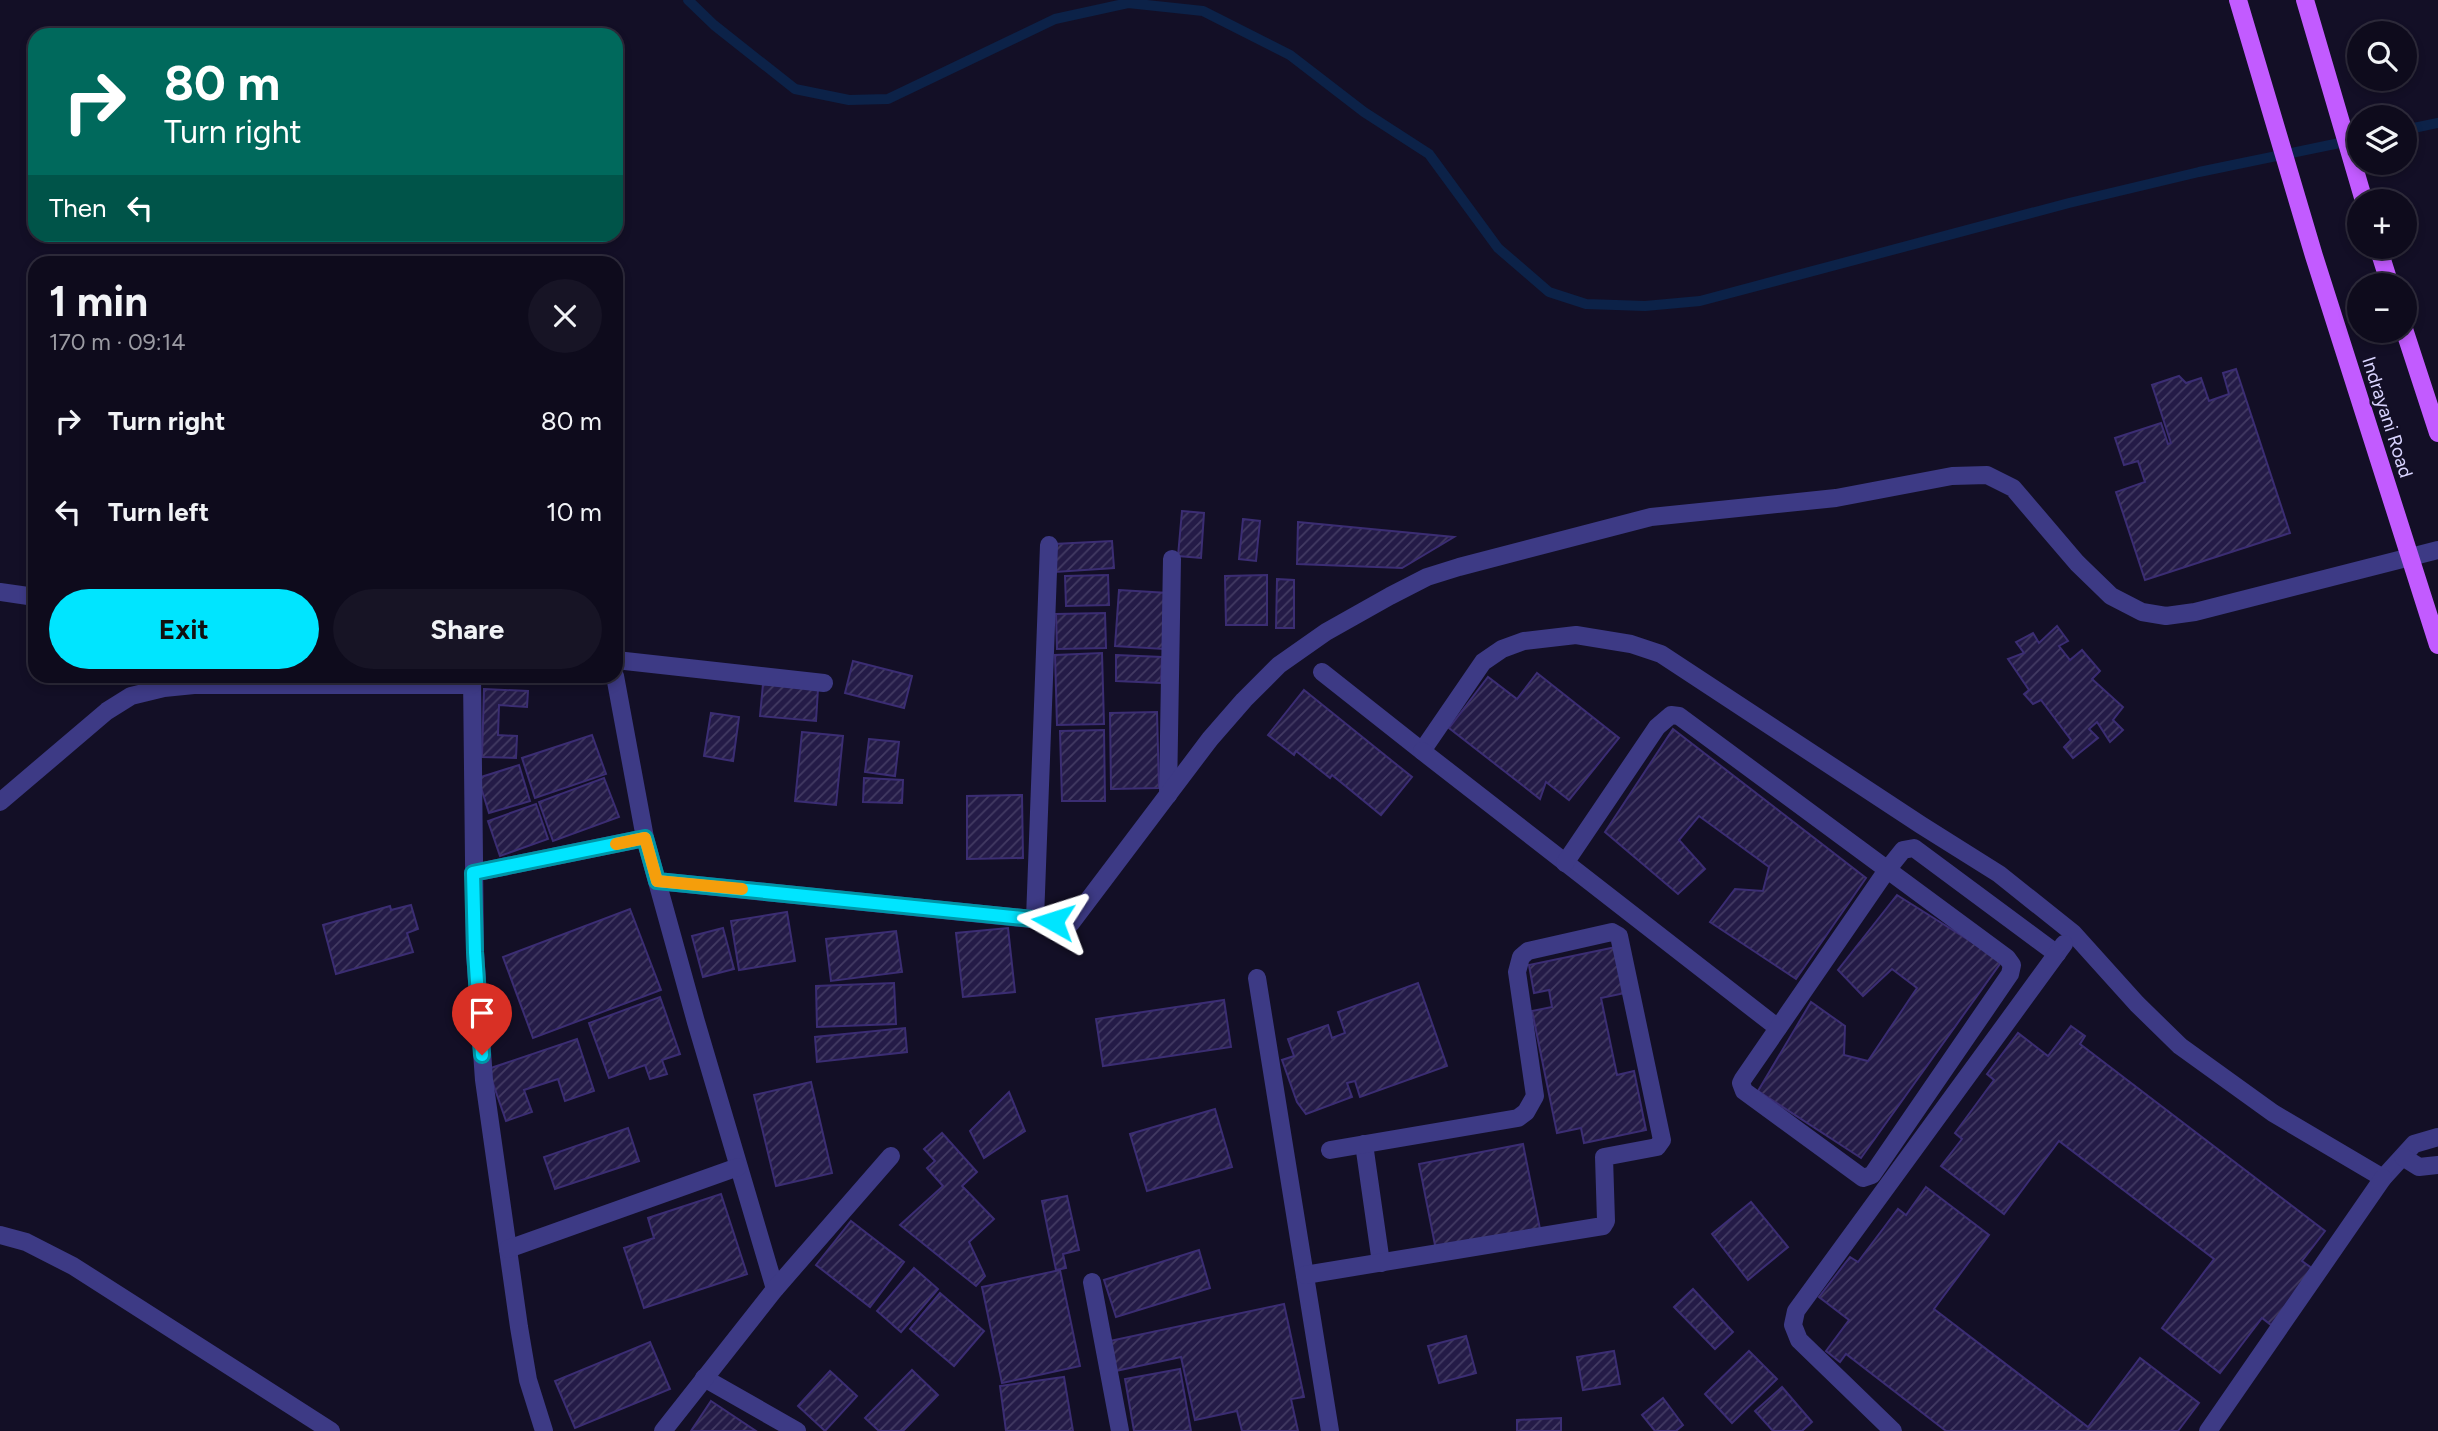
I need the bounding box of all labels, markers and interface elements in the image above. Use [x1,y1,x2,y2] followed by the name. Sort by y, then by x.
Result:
[2347,21,2417,343] map controls
[2347,21,2417,91] button: search
[164,53,280,112] text: 80 m
[49,56,140,147] icon: right
[2347,105,2417,175] button: layers
[164,113,302,151] text: Turn right
[121,189,159,227] icon: left
[2347,189,2417,259] button: +
[49,192,107,224] text: Then
[2347,273,2417,343] button: −
[49,276,148,327] text: 1 min
[528,279,602,353] button: close
[49,328,185,356] text: 170 m · 09:14
[2357,354,2418,481] street label: Indrayani Road
[49,402,87,440] icon: right
[108,405,225,437] text: Turn right
[541,405,602,437] text: 80 m
[49,493,87,531] icon: left
[108,496,209,528] text: Turn left
[546,496,602,528] text: 10 m
[49,589,319,669] button: Exit
[333,589,602,669] button: Share
[1016,884,1090,958] position arrow
[452,983,512,1055] pin
[463,994,501,1032] icon: arrive

